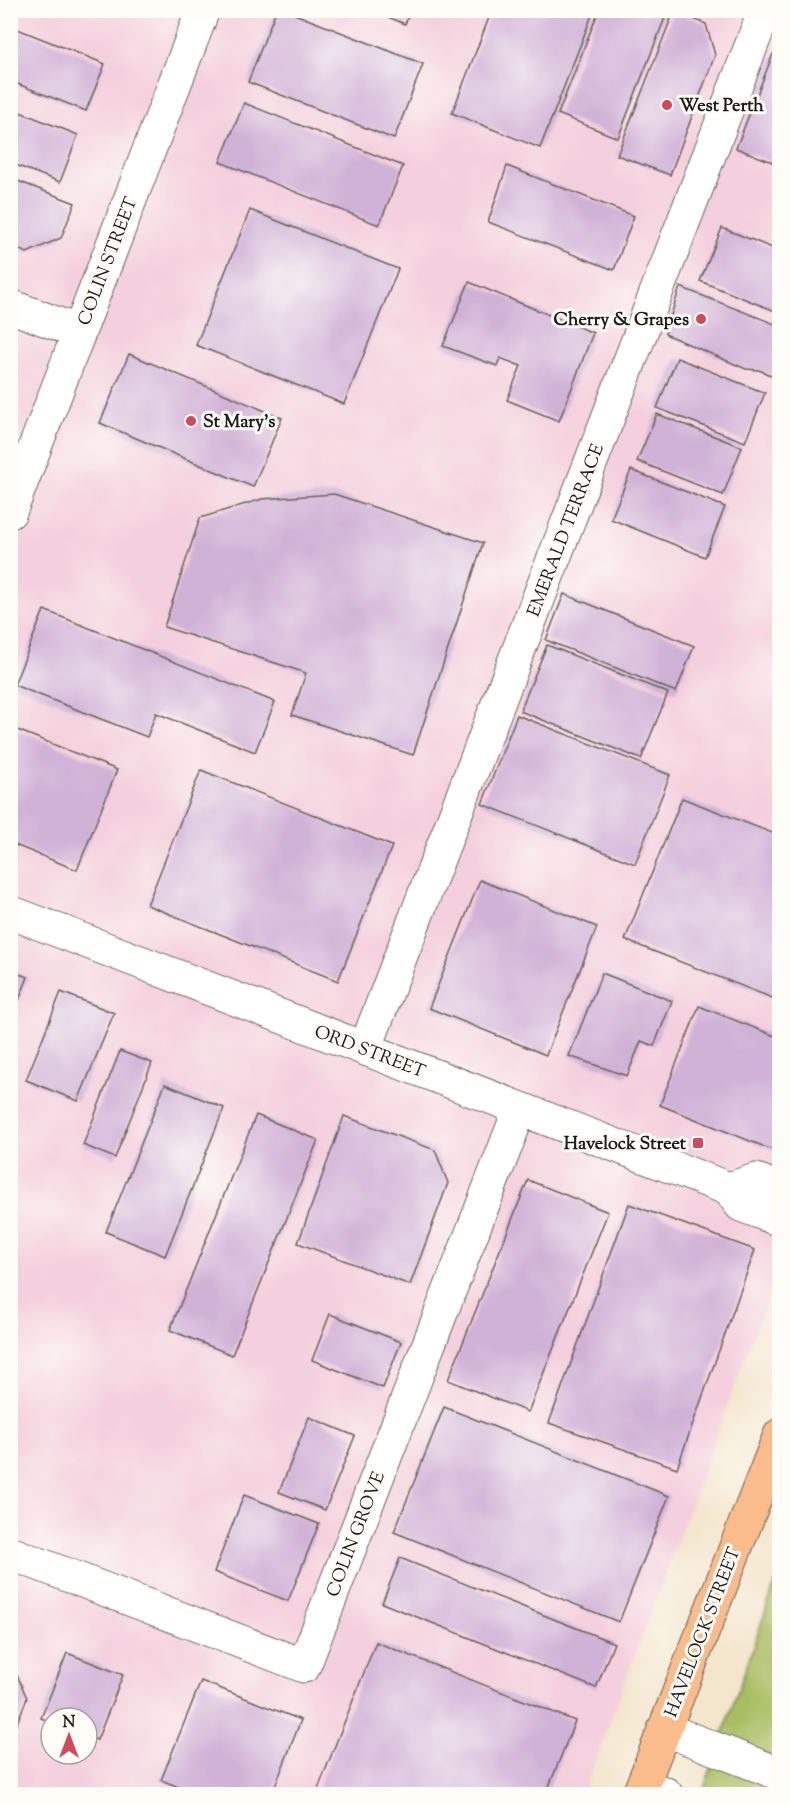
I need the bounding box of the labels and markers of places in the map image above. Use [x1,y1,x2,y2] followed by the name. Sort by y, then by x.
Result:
[679,94,764,120] place label: West Perth
[660,98,674,112] marker: West Perth
[553,308,689,334] place label: Cherry & Grapes
[694,312,708,326] marker: Cherry & Grapes
[203,410,275,436] place label: St Mary's
[184,414,198,428] marker: St Mary's
[564,1132,687,1158] place label: Havelock Street
[691,1136,705,1150] marker: Havelock Street

